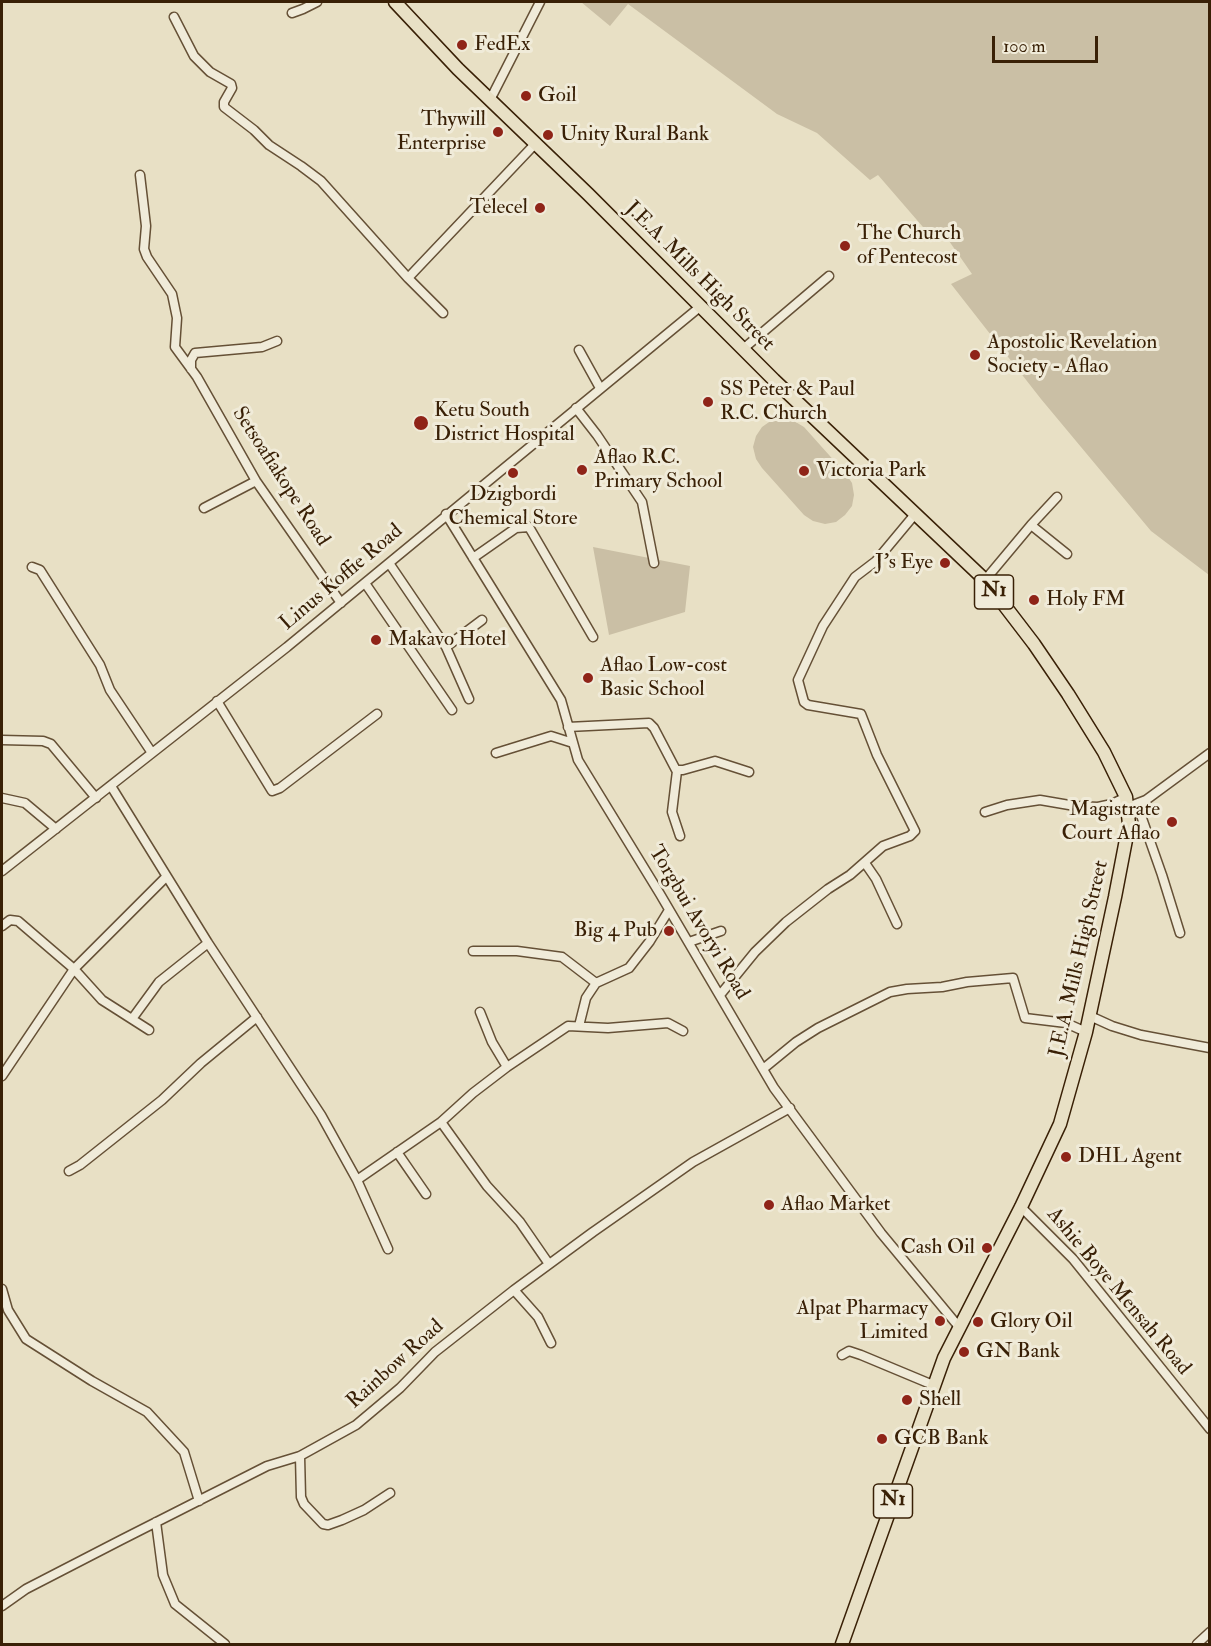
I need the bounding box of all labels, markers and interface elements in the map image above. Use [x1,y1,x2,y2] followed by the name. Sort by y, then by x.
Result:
[995,24,1102,62] scale bar
[474,32,530,58] place label: FedEx
[1003,35,1046,58] text: 100 m
[455,38,469,52] marker: FedEx
[538,83,577,109] place label: Goil
[519,89,533,103] marker: Goil
[397,107,486,157] place label: Thywill Enterprise
[560,122,709,148] place label: Unity Rural Bank
[491,125,505,139] marker: Thywill Enterprise
[541,128,555,142] marker: Unity Rural Bank
[470,195,528,221] place label: Telecel
[619,197,779,357] street label: J.E.A. Mills High Street
[533,201,547,215] marker: Telecel
[857,221,961,271] place label: The Church of Pentecost
[838,239,852,253] marker: The Church of Pentecost
[987,330,1157,380] place label: Apostolic Revelation Society - Aflao
[968,348,982,362] marker: Apostolic Revelation Society - Aflao
[720,377,855,427] place label: SS Peter & Paul R.C. Church
[701,395,715,409] marker: SS Peter & Paul R.C. Church
[434,398,575,448] place label: Ketu South District Hospital
[226,403,334,551] street label: Setsoafiakope Road
[412,414,430,432] marker: Ketu South District Hospital
[594,445,723,495] place label: Aflao R.C. Primary School
[816,458,926,484] place label: Victoria Park
[575,463,589,477] marker: Aflao R.C. Primary School
[797,464,811,478] marker: Victoria Park
[506,466,520,480] marker: Dzigbordi Chemical Store
[449,482,577,532] place label: Dzigbordi Chemical Store
[276,519,408,637] street label: Linus Koffie Road
[875,550,933,576] place label: J's Eye
[938,556,952,570] marker: J's Eye
[974,575,1014,609] road number: N1
[1046,587,1125,613] place label: Holy FM
[1027,593,1041,607] marker: Holy FM
[388,627,506,653] place label: Makavo Hotel
[369,633,383,647] marker: Makavo Hotel
[600,653,727,703] place label: Aflao Low-cost Basic School
[581,671,595,685] marker: Aflao Low-cost Basic School
[1062,797,1160,847] place label: Magistrate Court Aflao
[1165,815,1179,829] marker: Magistrate Court Aflao
[642,842,754,1004] street label: Torgbui Avoryi Road
[1045,858,1115,1060] street label: J.E.A. Mills High Street
[574,918,657,944] place label: Big 4 Pub
[662,924,676,938] marker: Big 4 Pub
[1078,1144,1182,1170] place label: DHL Agent
[1059,1150,1073,1164] marker: DHL Agent
[781,1192,890,1218] place label: Aflao Market
[762,1198,776,1212] marker: Aflao Market
[1041,1203,1195,1381] street label: Ashie Boye Mensah Road
[900,1235,975,1261] place label: Cash Oil
[980,1241,994,1255] marker: Cash Oil
[796,1296,928,1346] place label: Alpat Pharmacy Limited
[990,1309,1073,1335] place label: Glory Oil
[933,1314,947,1328] marker: Alpat Pharmacy Limited
[342,1315,450,1415] street label: Rainbow Road
[971,1315,985,1329] marker: Glory Oil
[976,1339,1060,1365] place label: GN Bank
[957,1345,971,1359] marker: GN Bank
[919,1387,961,1413] place label: Shell
[900,1393,914,1407] marker: Shell
[894,1426,988,1452] place label: GCB Bank
[875,1432,889,1446] marker: GCB Bank
[874,1484,912,1518] road number: N1

